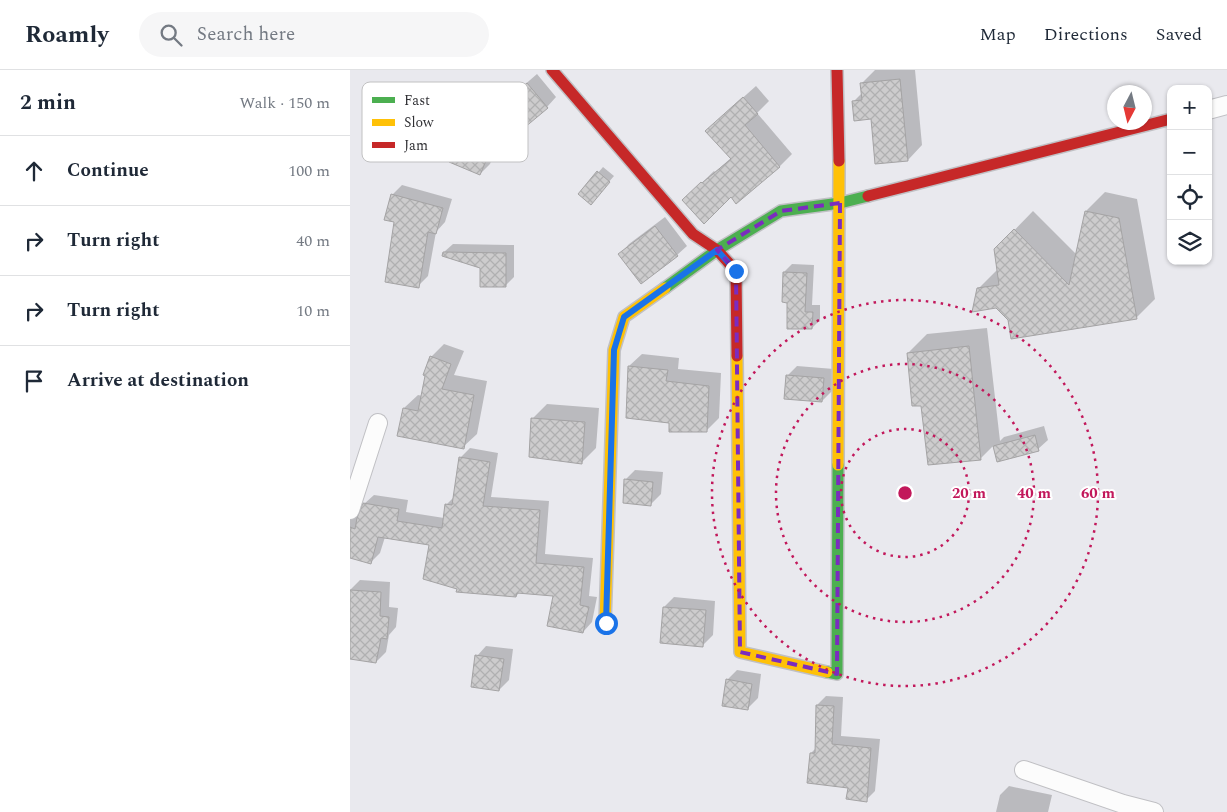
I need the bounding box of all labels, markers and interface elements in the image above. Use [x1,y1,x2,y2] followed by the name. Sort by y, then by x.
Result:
[139,12,489,57] search box
[25,17,109,53] text: Roamly
[197,20,295,49] text: Search here
[157,21,185,49] icon: search
[980,21,1016,48] text: Map
[1044,21,1128,48] text: Directions
[1156,21,1202,48] text: Saved
[362,82,528,162] legend
[1107,85,1152,130] north arrow
[1167,85,1212,265] map controls
[1167,85,1212,130] button: +
[20,87,76,119] text: 2 min
[404,90,430,111] text: Fast
[239,91,330,115] text: Walk · 150 m
[404,112,434,133] text: Slow
[1167,130,1212,175] button: −
[404,135,428,156] text: Jam
[67,156,149,185] text: Continue
[20,157,48,185] icon: ahead
[288,159,330,183] text: 100 m
[1167,175,1212,220] button: locate
[1167,220,1212,265] button: layers
[67,226,160,255] text: Turn right
[20,227,48,255] icon: right
[296,229,330,253] text: 40 m
[725,260,748,283] route end
[67,296,160,325] text: Turn right
[20,297,48,325] icon: right
[296,299,330,323] text: 10 m
[67,366,249,395] text: Arrive at destination
[20,367,48,395] icon: arrive
[952,482,987,505] text: 20 m
[1017,482,1052,505] text: 40 m
[1081,482,1116,505] text: 60 m
[896,484,914,502] centre of rings
[595,612,618,635] route start

